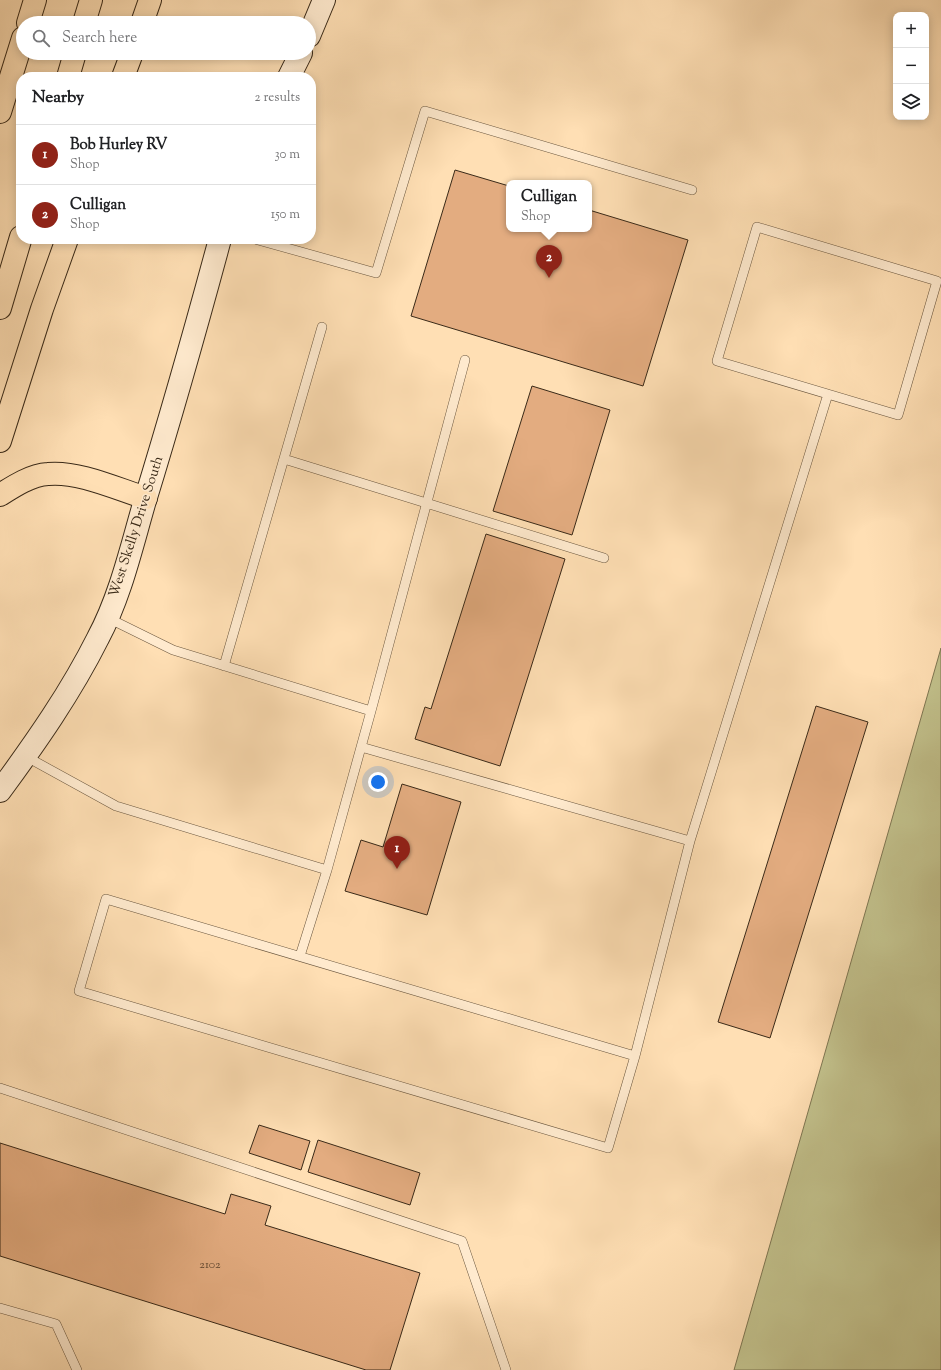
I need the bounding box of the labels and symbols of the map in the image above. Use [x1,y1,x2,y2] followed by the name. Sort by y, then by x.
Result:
[536,245,562,278] pin: 2
[105,454,169,600] street label: West Skelly Drive South
[368,772,388,792] your location
[384,836,410,869] pin: 1
[199,1256,221,1274] house number: 2102

